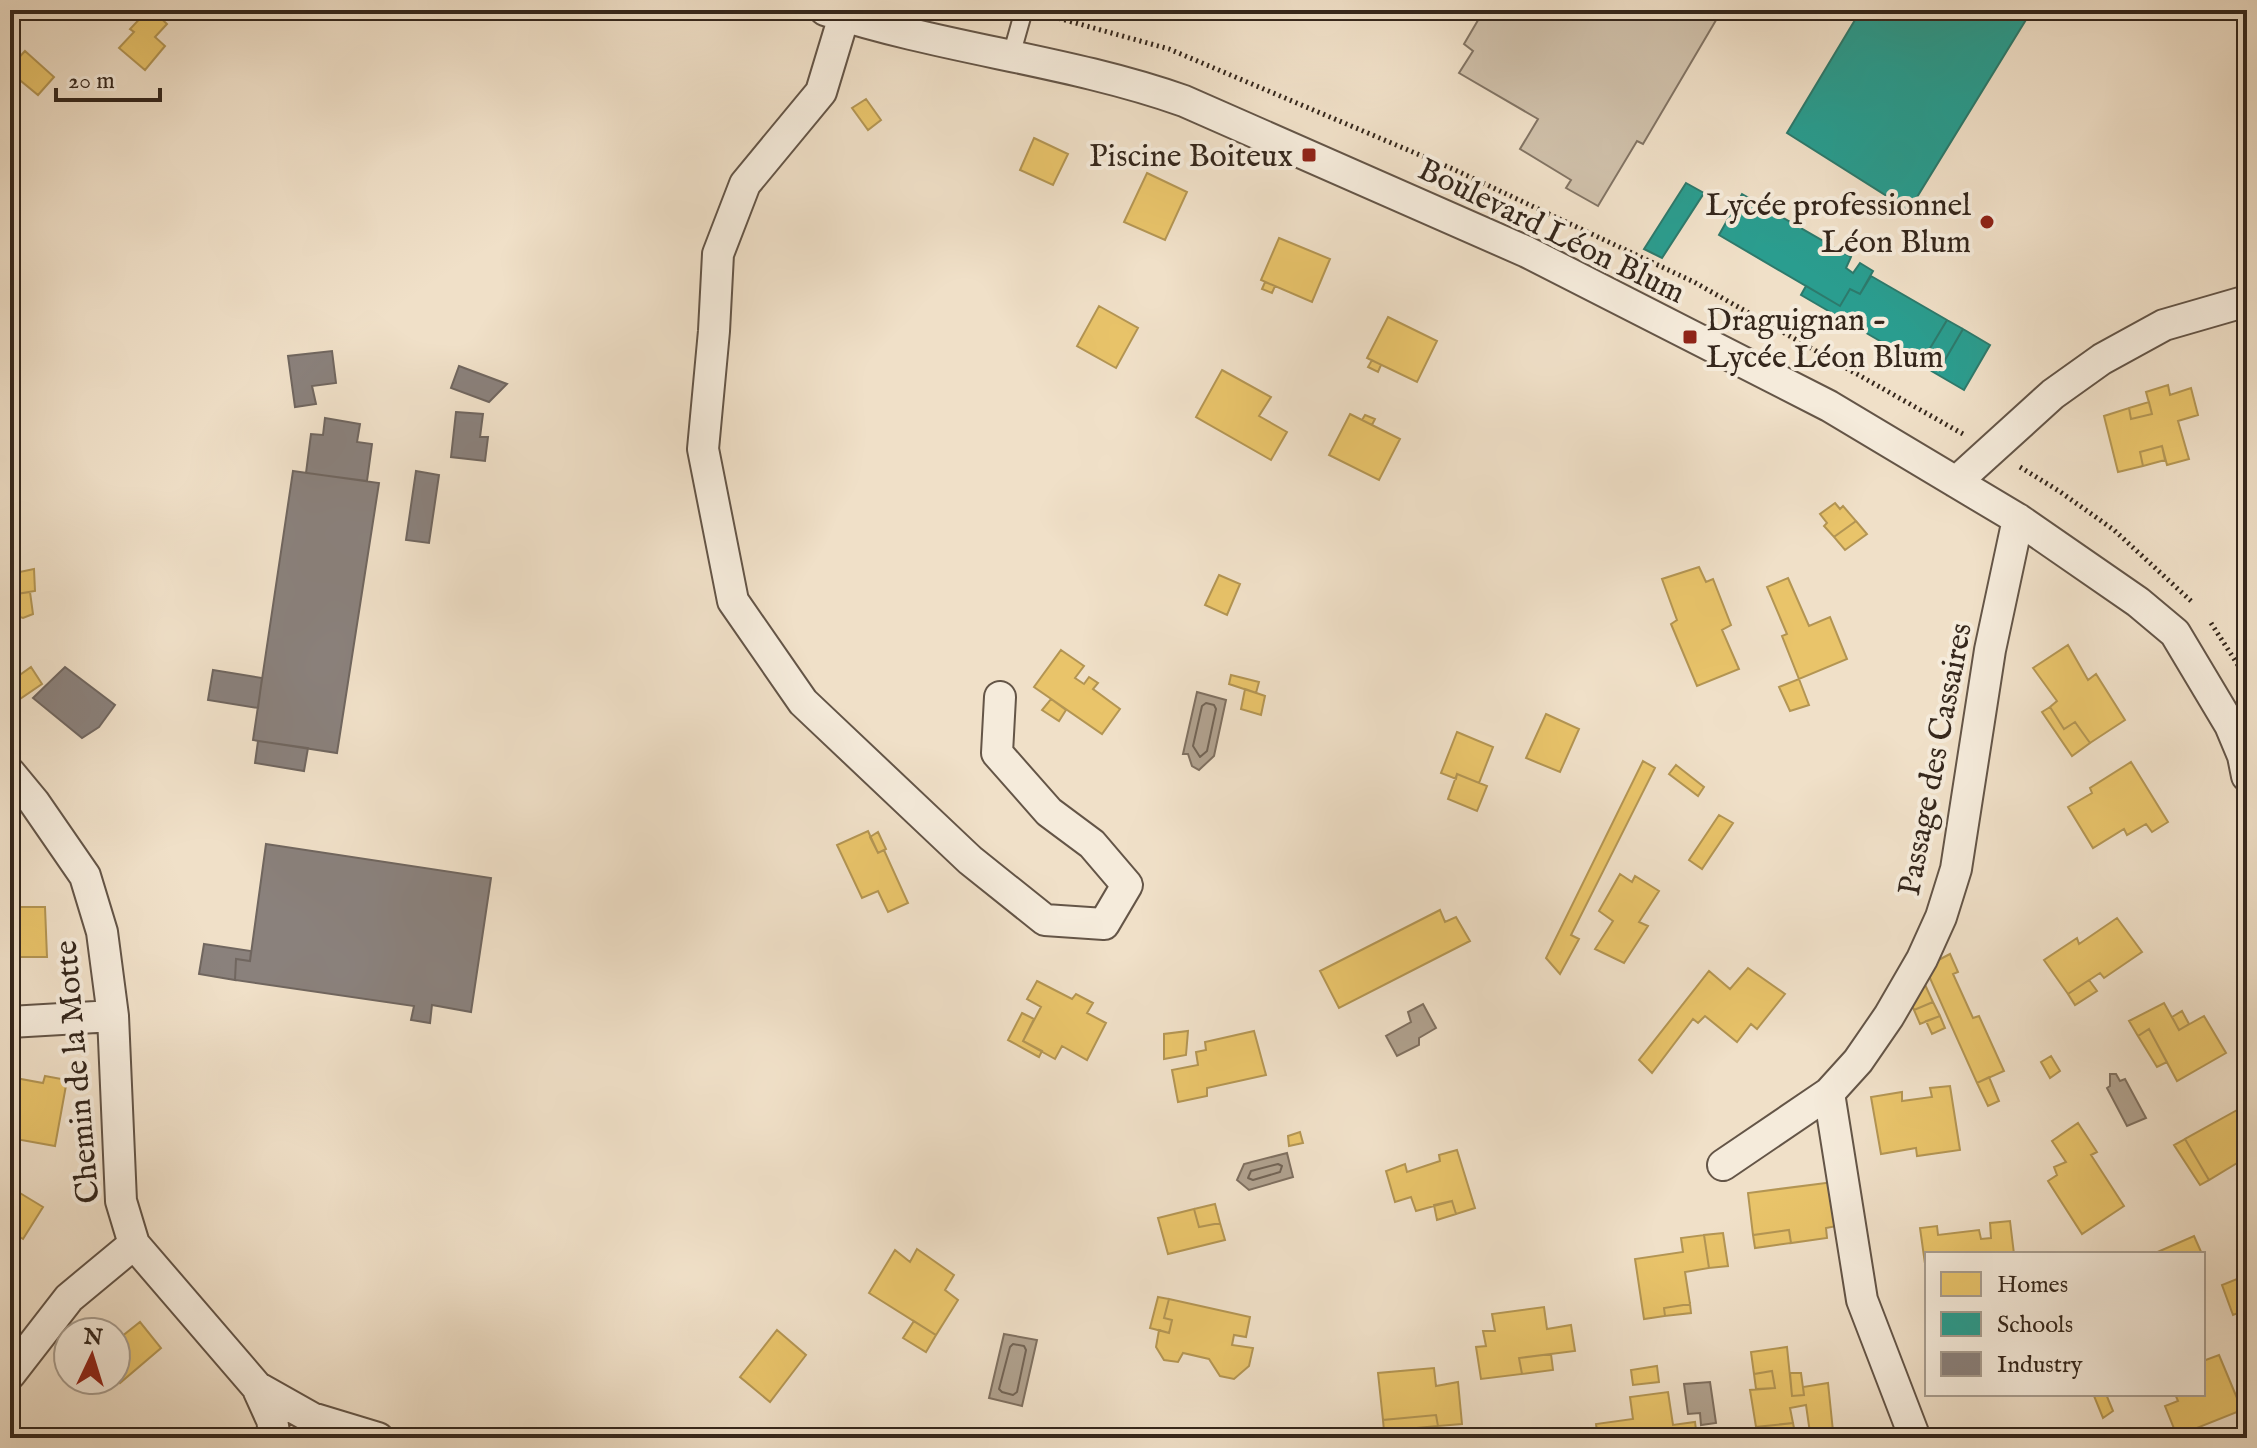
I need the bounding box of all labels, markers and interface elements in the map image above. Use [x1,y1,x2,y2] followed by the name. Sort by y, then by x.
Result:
[56,52,160,102] scale bar
[68,66,115,97] text: 20 m
[1089,137,1293,178] place label: Piscine Boiteux
[1300,146,1318,164] marker: Piscine Boiteux
[1411,150,1691,315] street label: Boulevard Léon Blum
[1706,186,1971,264] place label: Lycée professionnel Léon Blum
[1978,213,1996,231] marker: Lycée professionnel Léon Blum
[1706,301,1944,379] place label: Draguignan - Lycée Léon Blum
[1681,328,1699,346] marker: Draguignan - Lycée Léon Blum
[1890,620,1983,899] street label: Passage des Cassaires
[47,939,110,1205] street label: Chemin de la Motte
[1925,1252,2205,1396] legend
[1997,1270,2068,1301] text: Homes
[1997,1310,2073,1341] text: Schools
[52,1316,132,1396] north arrow
[82,1323,104,1353] text: N
[1997,1350,2083,1381] text: Industry

